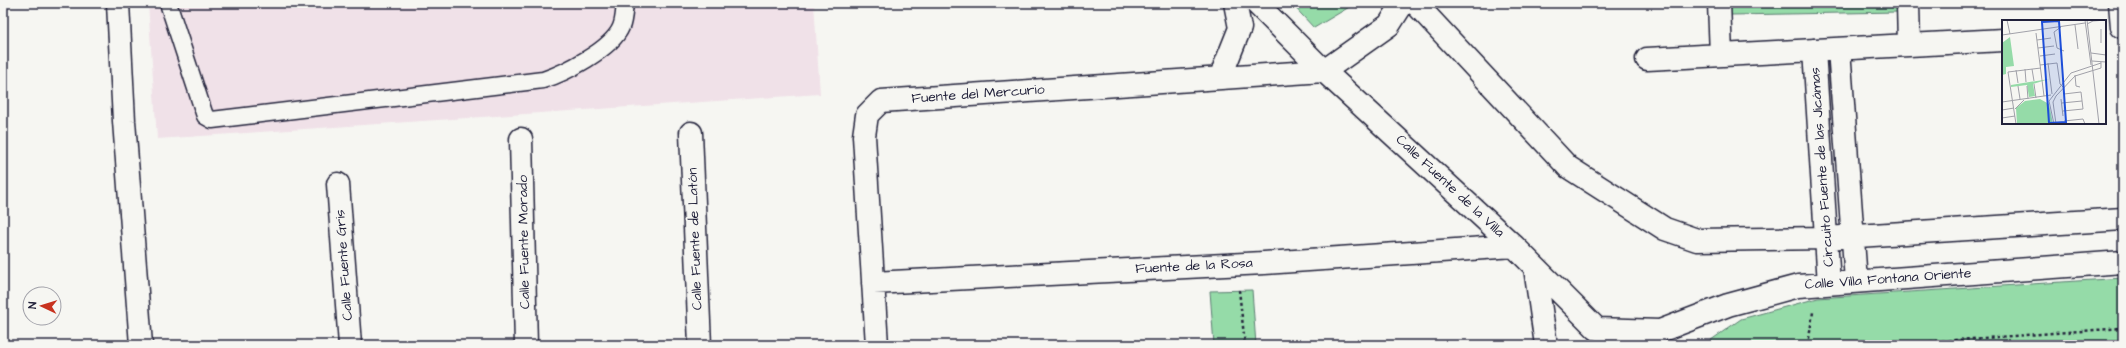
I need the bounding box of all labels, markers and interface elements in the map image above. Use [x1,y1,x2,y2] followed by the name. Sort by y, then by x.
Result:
[2002,20,2106,124] inset map
[1805,67,1839,267] street label: Circuito Fuente de las Jicámas
[911,79,1045,109] street label: Fuente del Mercurio
[1391,130,1509,242] street label: Calle Fuente de la Villa
[683,167,707,311] street label: Calle Fuente de Latón
[513,175,535,309] street label: Calle Fuente Morado
[330,209,358,321] street label: Calle Fuente Gris
[1135,253,1253,279] street label: Fuente de la Rosa
[1804,263,1972,295] street label: Calle Villa Fontana Oriente
[22,286,62,326] north arrow
[25,301,40,309] text: N

